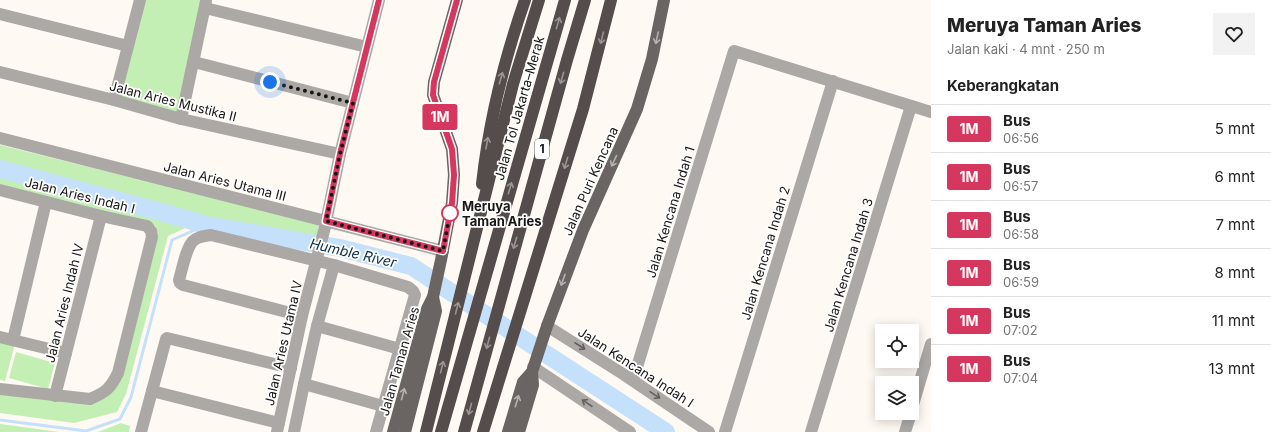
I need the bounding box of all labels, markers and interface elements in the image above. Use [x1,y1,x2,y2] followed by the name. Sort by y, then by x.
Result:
[1213,13,1255,55] button: heart
[947,14,1141,37] text: Meruya Taman Aries
[555,17,562,30] one-way arrow
[597,31,605,44] one-way arrow
[652,31,660,44] one-way arrow
[491,34,547,182] street label: Jalan Tol Jakarta–Merak
[947,41,1105,57] text: Jalan kaki · 4 mnt · 250 m
[558,71,565,84] one-way arrow
[260,72,280,92] your location
[498,72,505,85] one-way arrow
[947,76,1059,95] text: Keberangkatan
[108,77,238,125] street label: Jalan Aries Mustika II
[422,104,458,130] line badge: 1M
[430,108,450,125] text: 1M
[1003,111,1031,130] text: Bus
[1215,119,1255,138] text: 5 mnt
[959,120,979,137] text: 1M
[559,124,621,238] street label: Jalan Puri Kencana
[1003,130,1039,146] text: 06:56
[484,137,492,150] one-way arrow
[535,139,549,159] road number: 1
[642,144,698,280] street label: Jalan Kencana Indah 1
[610,154,617,166] one-way arrow
[562,156,569,169] one-way arrow
[162,158,288,204] street label: Jalan Aries Utama III
[1003,159,1031,178] text: Bus
[1215,167,1255,186] text: 6 mnt
[959,168,979,185] text: 1M
[23,174,137,216] street label: Jalan Aries Indah I
[1003,178,1038,194] text: 06:57
[507,182,514,195] one-way arrow
[737,184,793,322] street label: Jalan Kencana Indah 2
[820,196,876,334] street label: Jalan Kencana Indah 3
[462,198,542,229] place label: Meruya Taman Aries
[441,204,459,222] marker: Meruya Taman Aries
[1003,207,1031,226] text: Bus
[1215,215,1255,234] text: 7 mnt
[959,216,979,233] text: 1M
[1003,226,1039,242] text: 06:58
[308,234,399,271] water label: Humble River
[511,237,519,250] one-way arrow
[41,242,87,364] street label: Jalan Aries Indah IV
[1003,255,1031,274] text: Bus
[1215,263,1255,282] text: 8 mnt
[959,264,979,281] text: 1M
[559,274,567,286] one-way arrow
[1003,274,1039,290] text: 06:59
[261,279,305,407] street label: Jalan Aries Utama IV
[454,302,461,315] one-way arrow
[1003,303,1031,322] text: Bus
[376,304,422,417] street label: Jalan Taman Aries
[1212,311,1255,330] text: 11 mnt
[959,312,979,329] text: 1M
[1003,322,1038,338] text: 07:02
[575,324,697,410] street label: Jalan Kencana Indah I
[875,324,919,420] map controls
[875,324,919,368] button: locate
[484,336,491,349] one-way arrow
[574,342,585,350] one-way arrow
[1003,351,1031,370] text: Bus
[1209,359,1255,378] text: 13 mnt
[959,360,979,377] text: 1M
[439,361,447,374] one-way arrow
[1003,370,1038,386] text: 07:04
[875,376,919,420] button: layers
[400,388,408,401] one-way arrow
[650,391,661,399] one-way arrow
[514,394,521,407] one-way arrow
[582,399,593,407] one-way arrow
[466,403,473,416] one-way arrow

